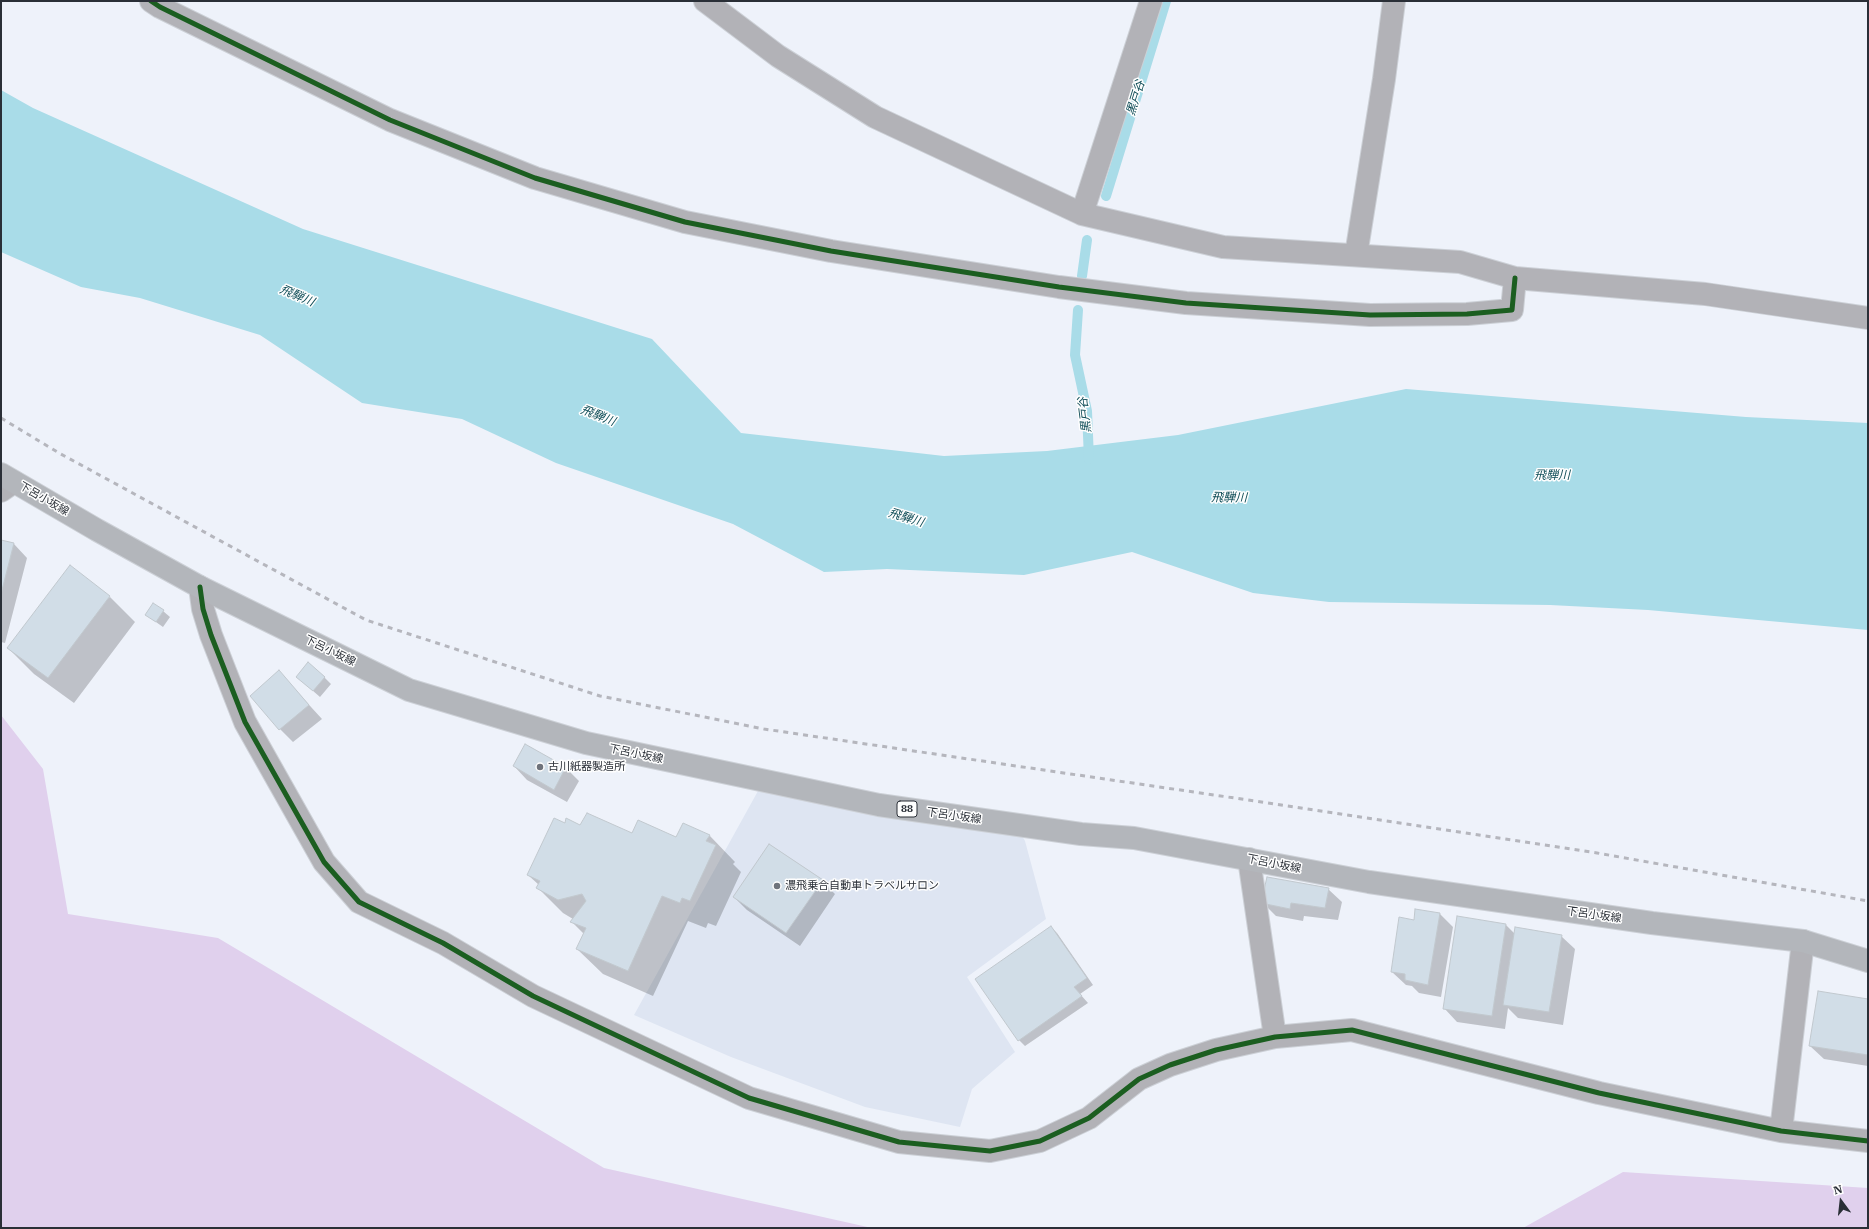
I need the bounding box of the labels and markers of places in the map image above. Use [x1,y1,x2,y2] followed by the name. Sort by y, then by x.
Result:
[548,760,625,774] place label: 古川紙器製造所
[535,762,545,772] marker: 古川紙器製造所
[785,879,939,893] place label: 濃飛乗合自動車トラベルサロン
[772,881,782,891] marker: 濃飛乗合自動車トラベルサロン

